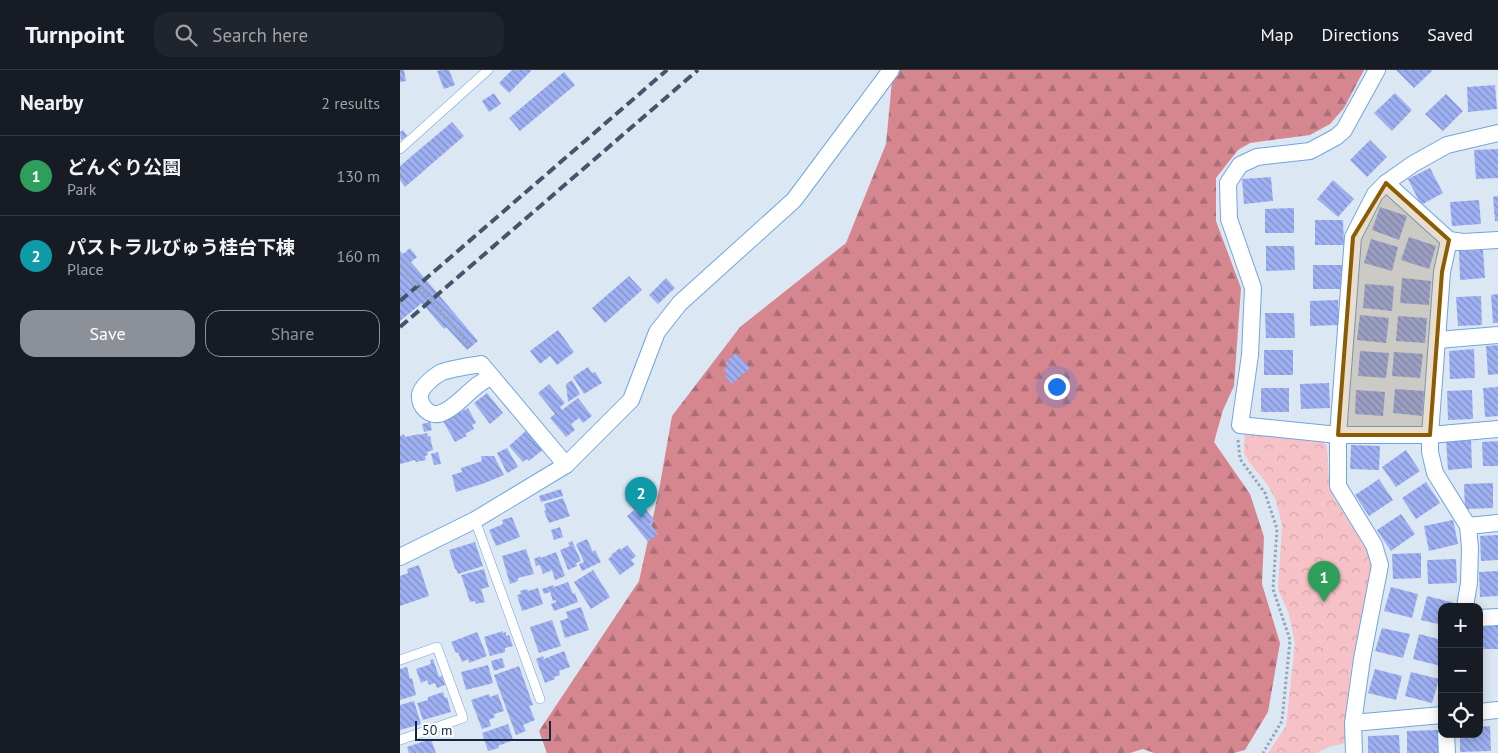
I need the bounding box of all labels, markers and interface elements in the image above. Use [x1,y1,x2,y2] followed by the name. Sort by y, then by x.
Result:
[154,12,504,57] search box
[25,19,124,50] text: Turnpoint
[172,21,200,49] icon: search
[212,23,308,47] text: Search here
[1261,23,1293,46] text: Map
[1321,23,1399,46] text: Directions
[1427,23,1473,46] text: Saved
[20,89,83,116] text: Nearby
[321,93,380,113] text: 2 results
[67,155,181,179] text: どんぐり公園
[31,166,41,186] text: 1
[337,166,380,186] text: 130 m
[67,179,96,199] text: Park
[67,235,295,259] text: パストラルびゅう桂台下棟
[31,246,41,266] text: 2
[337,246,380,266] text: 160 m
[67,259,104,279] text: Place
[20,310,195,357] button: Save
[205,310,380,357] button: Share
[1044,374,1070,400] your location
[625,477,657,518] pin: 2
[1308,561,1340,602] pin: 1
[1438,603,1483,738] map controls
[1438,603,1483,648] button: +
[1438,648,1483,693] button: −
[1438,693,1483,738] button: locate
[415,718,551,741] scale bar
[422,721,452,739] text: 50 m

